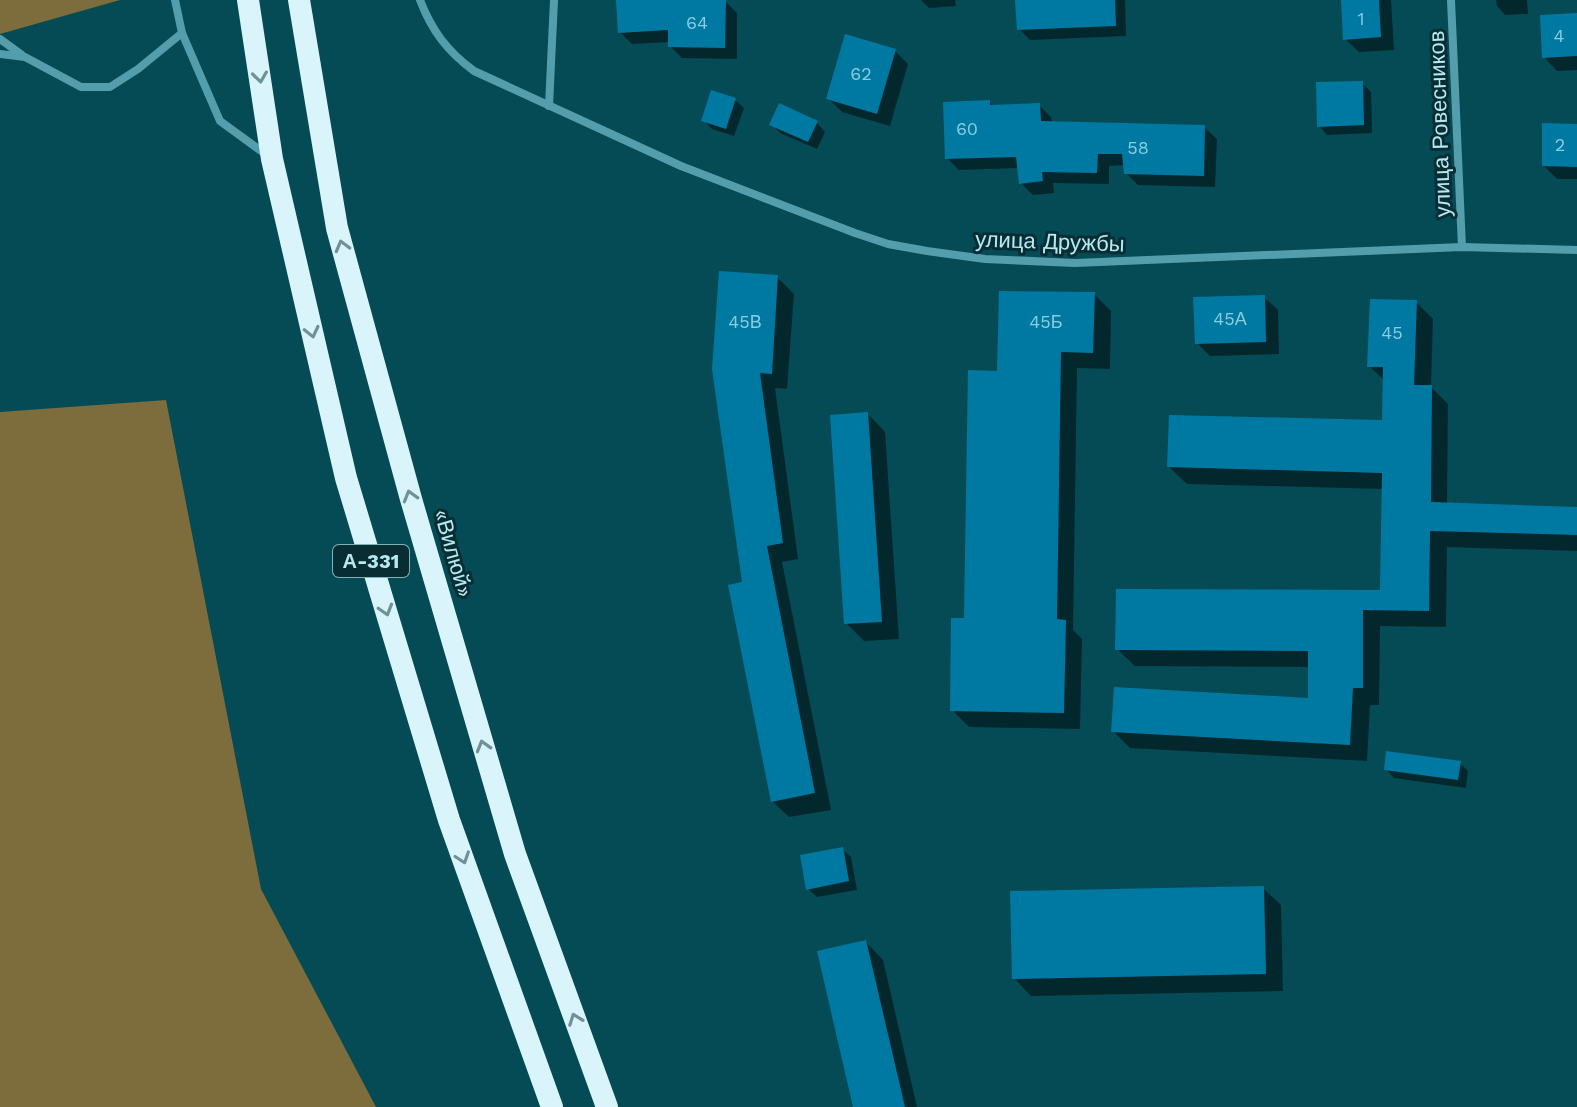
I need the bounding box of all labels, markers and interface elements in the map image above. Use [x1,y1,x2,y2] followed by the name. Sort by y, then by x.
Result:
[1357,8,1365,29] house number: 1
[686,12,708,33] house number: 64
[1554,25,1565,46] house number: 4
[1424,30,1455,218] street label: улица Ровесников
[850,63,872,84] house number: 62
[251,70,268,84] one-way arrow
[956,118,978,139] house number: 60
[1555,134,1565,155] house number: 2
[1127,137,1149,158] house number: 58
[975,226,1125,257] street label: улица Дружбы
[334,239,351,253] one-way arrow
[1213,308,1247,329] house number: 45А
[728,311,762,332] house number: 45В
[1029,311,1063,332] house number: 45Б
[1381,322,1403,343] house number: 45
[303,324,320,338] one-way arrow
[403,490,419,504] one-way arrow
[429,506,478,600] street label: «Вилюй»
[333,545,409,577] road number: А-331
[377,603,393,616] one-way arrow
[476,739,492,753] one-way arrow
[453,850,469,864] one-way arrow
[568,1013,584,1027] one-way arrow

